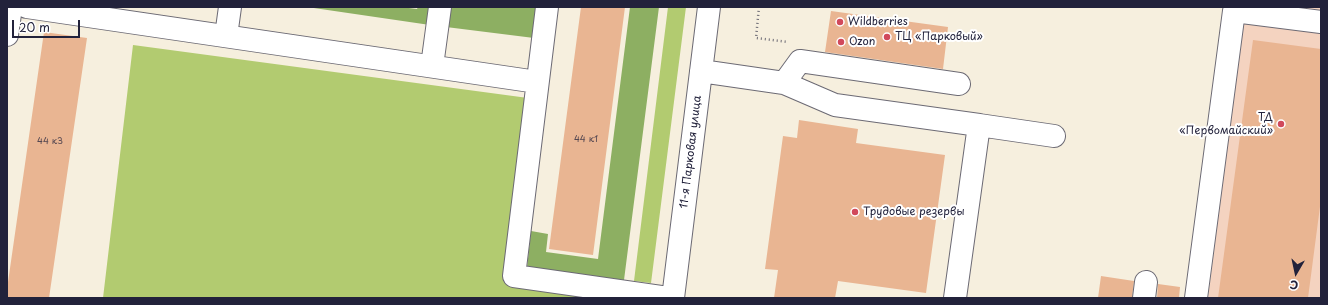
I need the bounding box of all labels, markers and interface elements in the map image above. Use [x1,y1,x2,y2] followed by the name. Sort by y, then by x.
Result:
[14,12,82,38] scale bar
[848,15,908,29] place label: Wildberries
[835,17,845,27] marker: Wildberries
[19,18,50,36] text: 20 m
[895,30,983,44] place label: ТЦ «Парковый»
[882,32,892,42] marker: ТЦ «Парковый»
[849,35,875,49] place label: Ozon
[836,37,846,47] marker: Ozon
[678,95,704,209] street label: 11-я Парковая улица
[1179,111,1273,137] place label: ТД «Первомайский»
[1276,119,1286,129] marker: ТД «Первомайский»
[574,135,598,145] house number: 44 к1
[37,137,63,147] house number: 44 к3
[863,205,965,219] place label: Трудовые резервы
[850,207,860,217] marker: Трудовые резервы
[1276,253,1316,293] north arrow
[1289,276,1299,294] text: С

